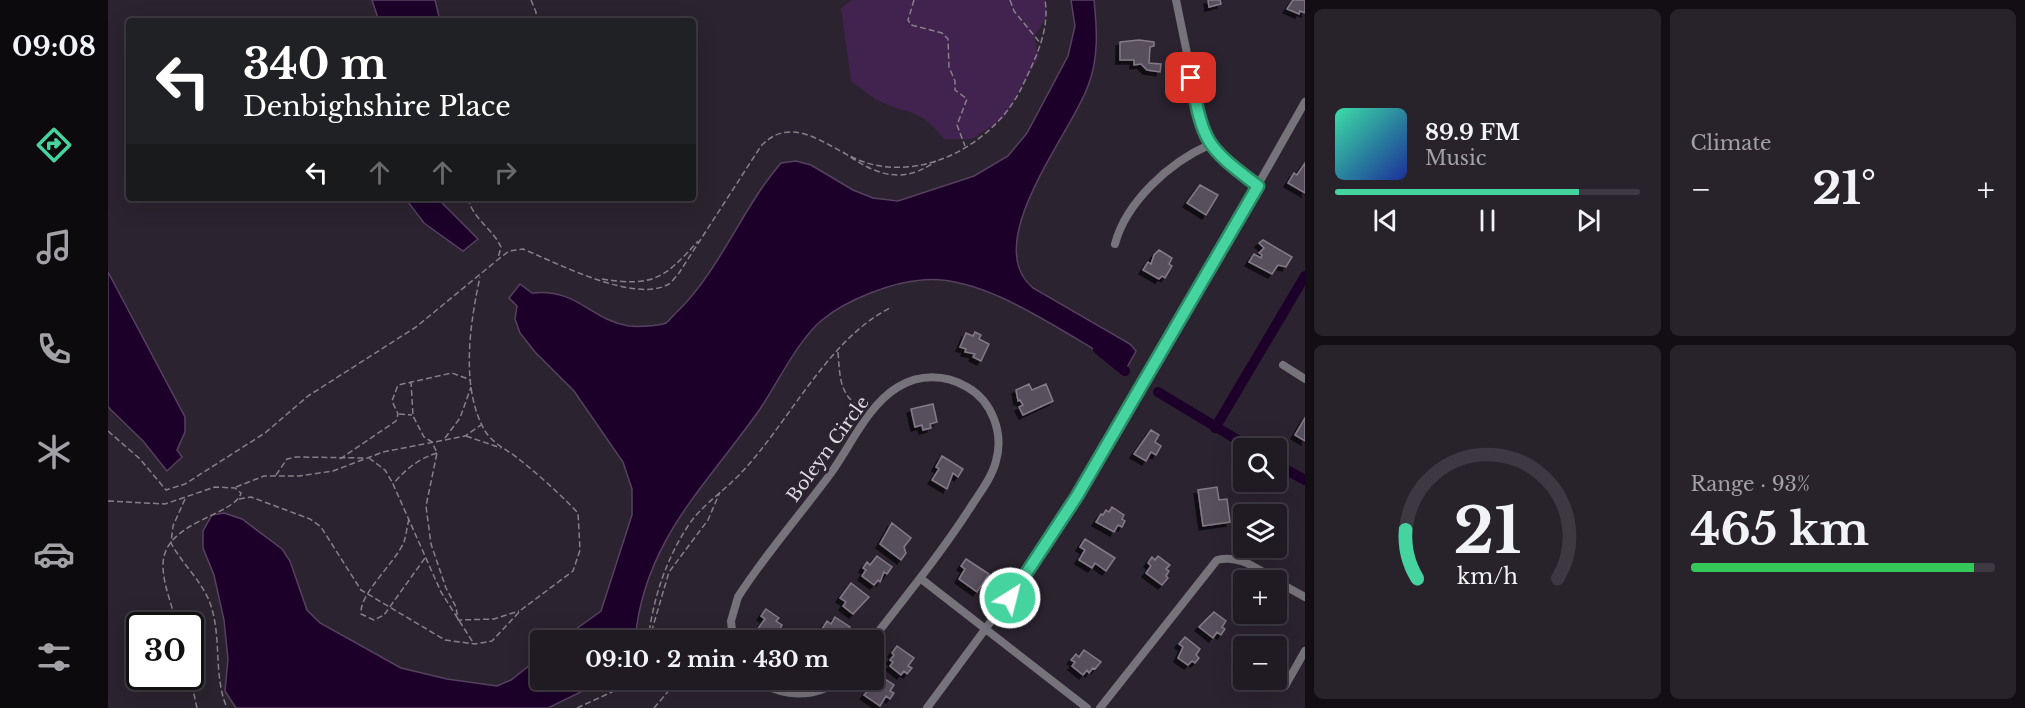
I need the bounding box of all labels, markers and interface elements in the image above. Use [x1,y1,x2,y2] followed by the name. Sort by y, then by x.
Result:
[12,30,96,63] text: 09:08
[243,38,387,90] text: 340 m
[144,42,222,120] icon: left
[1165,52,1216,103] pin
[1174,61,1207,94] icon: arrive
[243,90,511,123] text: Denbighshire Place
[1425,119,1520,146] text: 89.9 FM
[33,124,75,166] icon: directions
[1691,131,1771,155] text: Climate
[1425,146,1486,170] text: Music
[300,156,333,189] icon: left
[363,156,396,189] icon: ahead
[426,156,459,189] icon: ahead
[489,156,522,189] icon: right
[1812,160,1876,216] text: 21°
[1691,169,1711,210] text: −
[1977,169,1995,210] text: +
[1369,204,1402,237] icon: previous
[1471,204,1504,237] icon: pause
[1572,204,1605,237] icon: next
[33,226,75,268] icon: music
[33,328,75,370] icon: phone
[782,392,874,506] street label: Boleyn Circle
[33,431,75,473] icon: climate
[1233,438,1287,690] map controls
[1233,438,1287,492] button: search
[1691,472,1810,496] text: Range · 93%
[1453,492,1521,570] text: 21
[1691,501,1869,557] text: 465 km
[1233,504,1287,558] button: layers
[33,533,75,575] icon: car
[1457,563,1518,590] text: km/h
[978,566,1042,630] position arrow
[1233,570,1287,624] button: +
[126,612,204,690] speed limit sign: 30
[33,636,75,678] icon: filters
[1233,636,1287,690] button: −
[585,646,829,673] text: 09:10 · 2 min · 430 m

